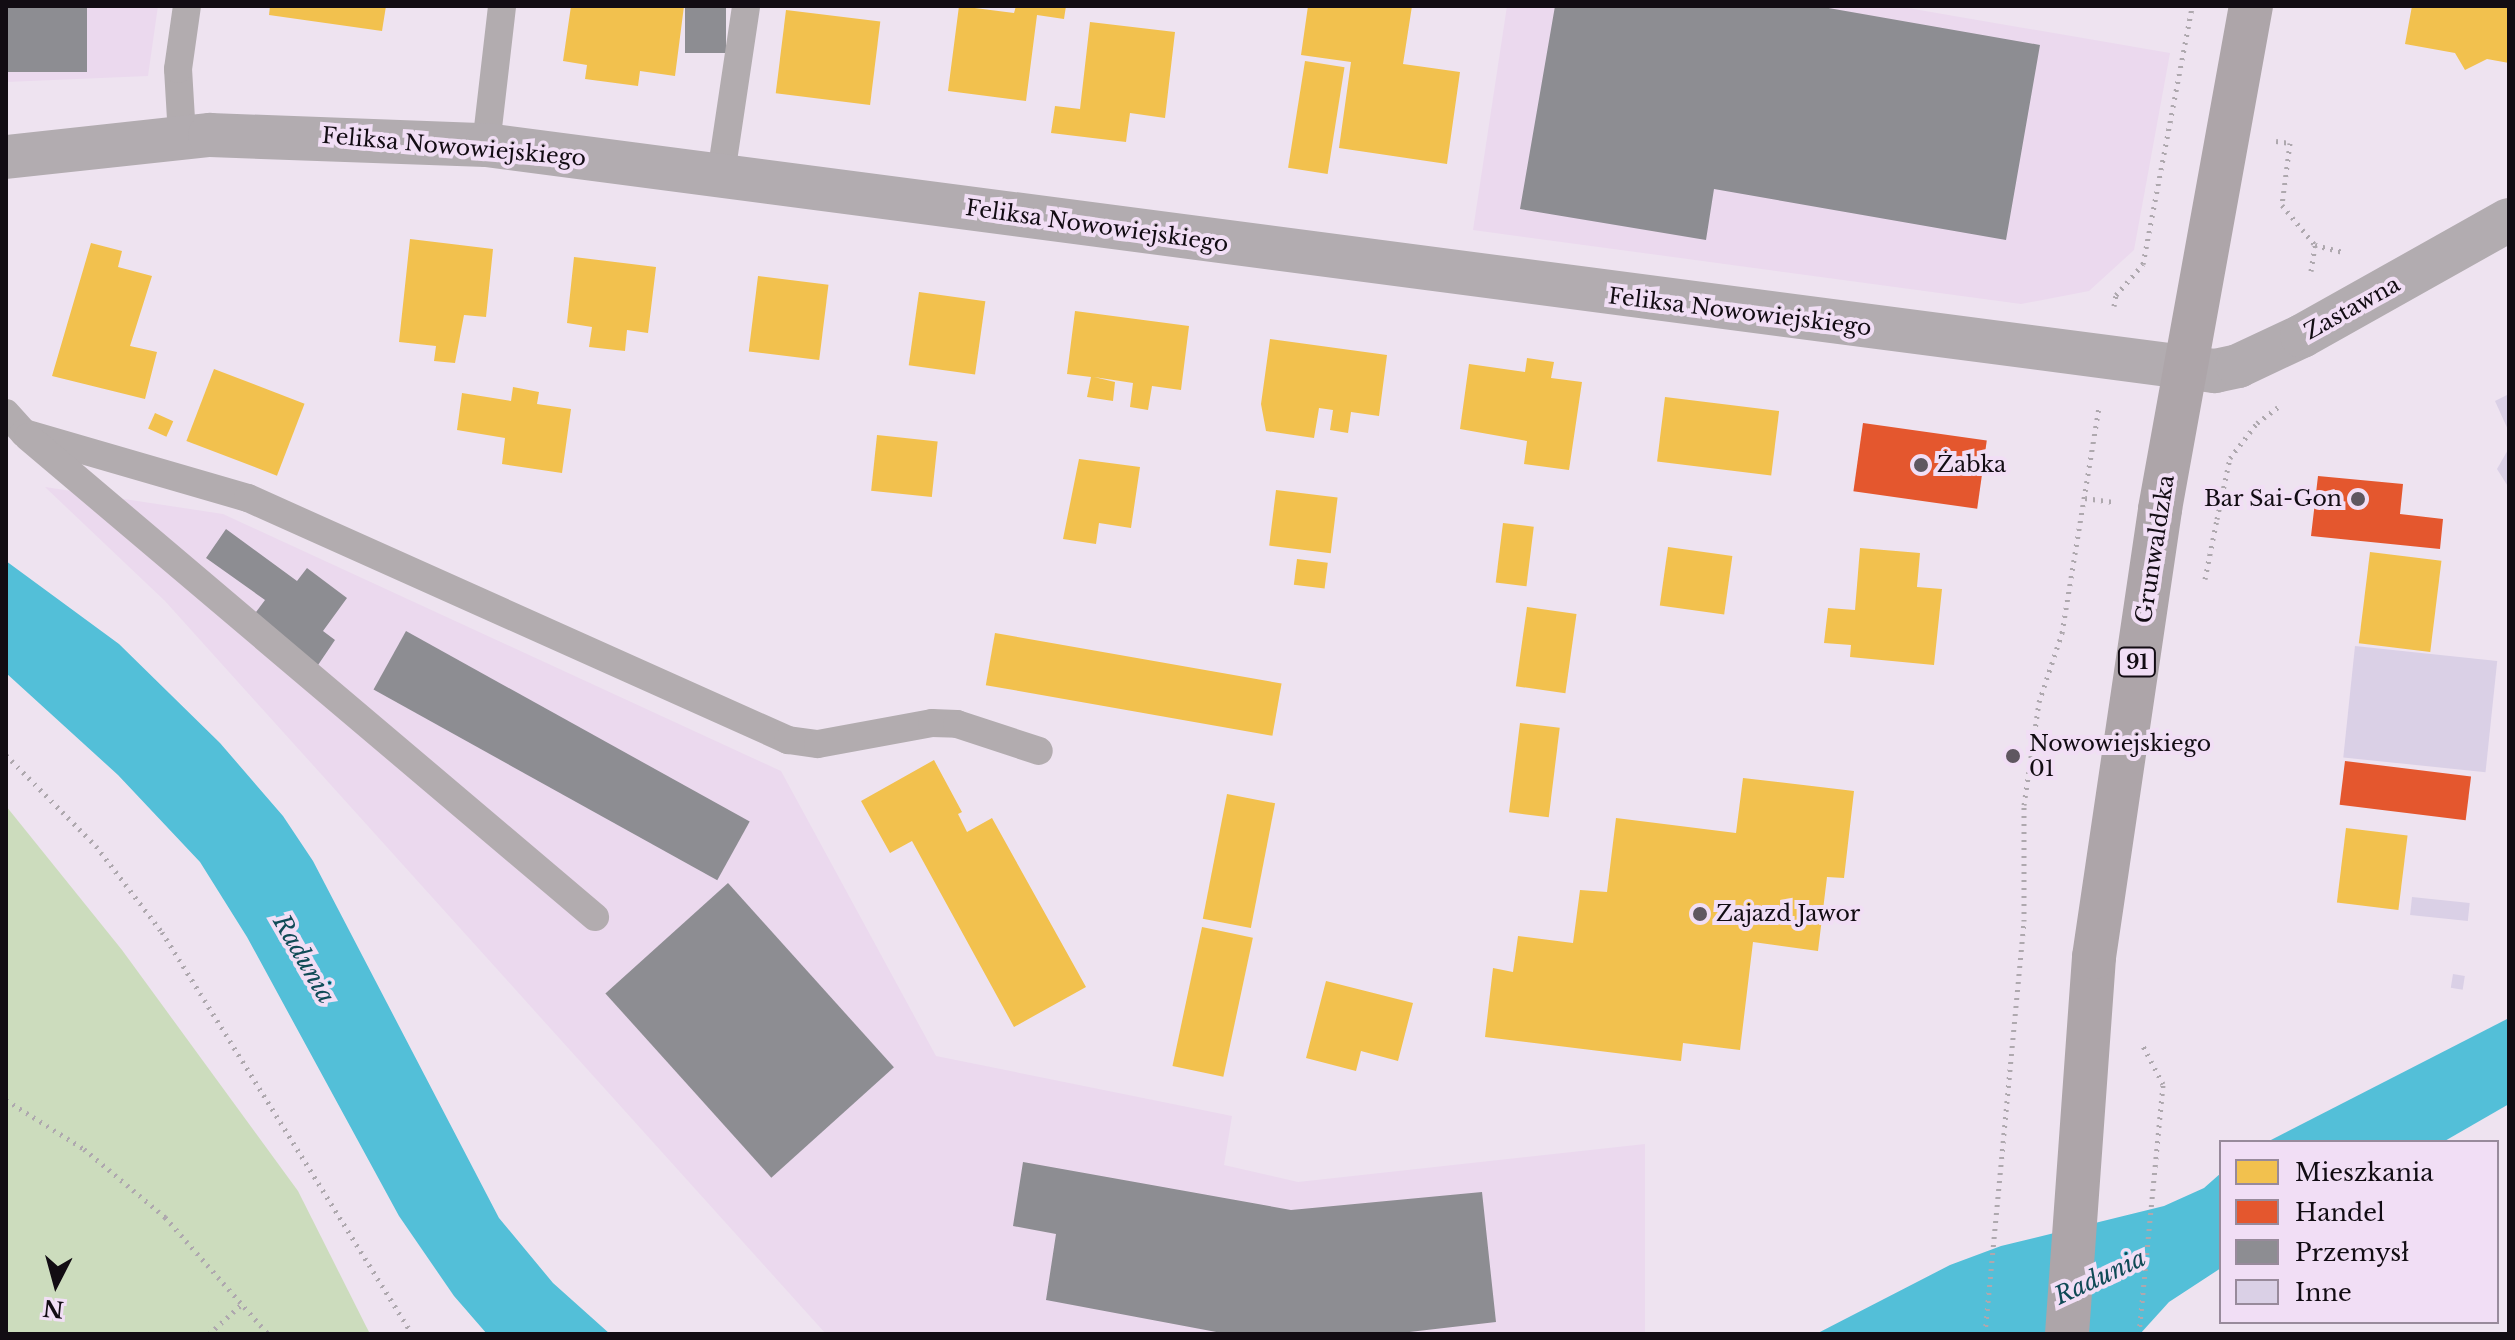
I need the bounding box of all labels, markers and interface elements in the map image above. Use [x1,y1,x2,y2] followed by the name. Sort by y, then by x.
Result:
[321,122,587,172] street label: Feliksa Nowowiejskiego
[964,194,1230,258] street label: Feliksa Nowowiejskiego
[2300,271,2404,345] street label: Zastawna
[1607,283,1873,341] street label: Feliksa Nowowiejskiego
[1937,452,2006,478] place label: Żabka
[1912,456,1930,474] marker: Żabka
[2130,473,2180,625] street label: Grunwaldzka
[2203,486,2342,512] place label: Bar Sai-Gon
[2349,490,2367,508] marker: Bar Sai-Gon
[2117,646,2157,678] road number: 91
[2029,730,2211,782] place label: Nowowiejskiego 01
[2004,747,2022,765] marker: Nowowiejskiego 01
[1716,901,1860,927] place label: Zajazd Jawor
[1691,905,1709,923] marker: Zajazd Jawor
[267,910,341,1008] water label: Radunia
[2219,1140,2499,1324] legend
[2295,1158,2433,1187] text: Mieszkania
[2295,1198,2385,1227] text: Handel
[2295,1238,2409,1267] text: Przemysł
[2050,1243,2150,1311] water label: Radunia
[16,1244,96,1324] north arrow
[2295,1278,2352,1307] text: Inne
[42,1294,65,1323] text: N

